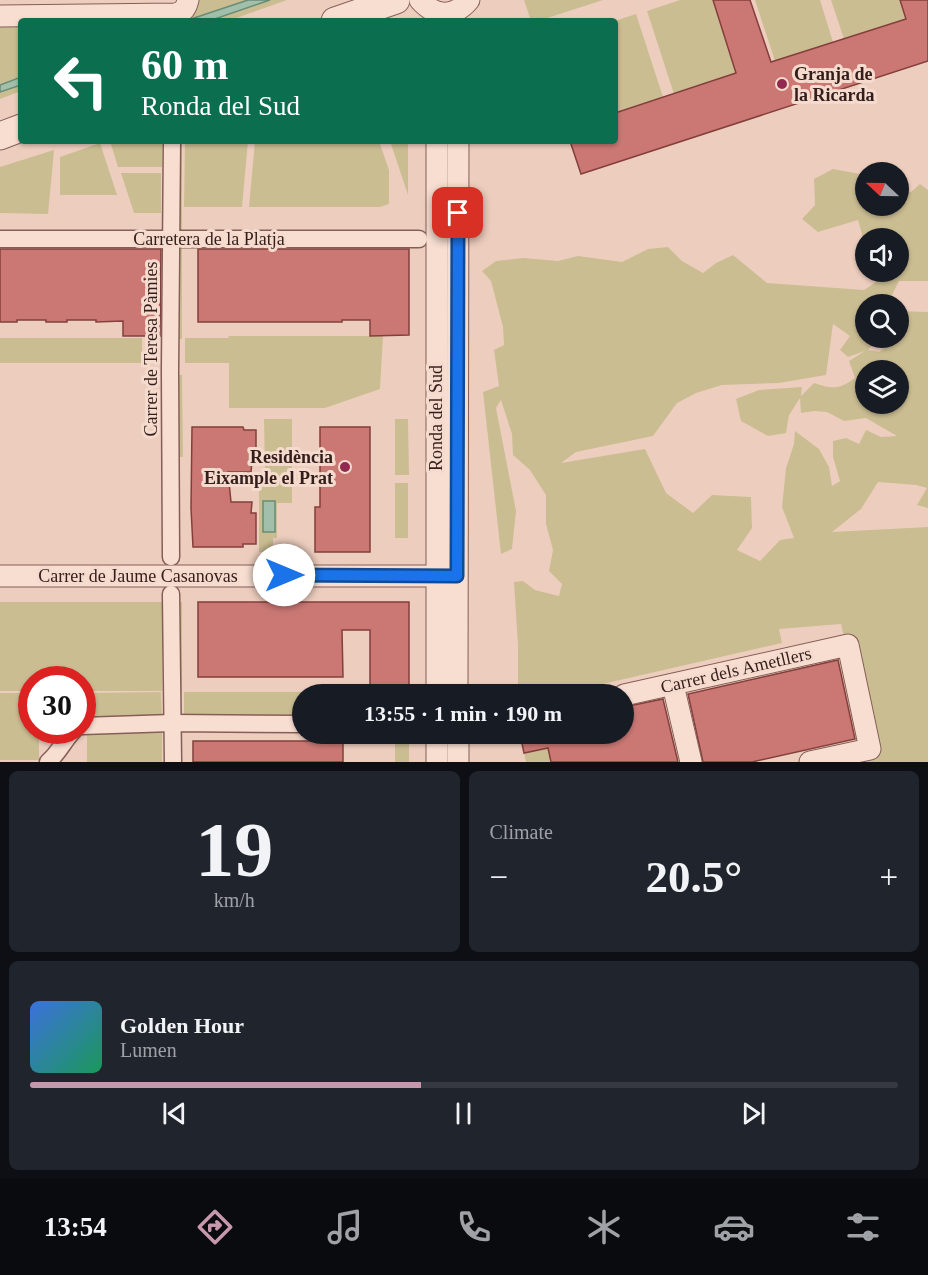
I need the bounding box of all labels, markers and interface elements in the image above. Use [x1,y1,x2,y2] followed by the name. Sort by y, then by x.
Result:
[42,42,120,120] icon: left
[141,42,229,88] text: 60 m
[794,64,875,105] place label: Granja de la Ricarda
[775,77,789,91] marker: Granja de la Ricarda
[141,91,300,121] text: Ronda del Sud
[855,162,909,216] north arrow
[855,162,909,414] map controls
[432,187,483,238] pin
[441,196,474,229] icon: arrive
[855,228,909,282] button: sound
[133,229,285,249] street label: Carretera de la Platja
[141,262,161,436] street label: Carrer de Teresa Pàmies
[855,294,909,348] button: search
[855,360,909,414] button: layers
[426,365,446,471] street label: Ronda del Sud
[204,447,333,488] place label: Residència Eixample el Prat
[338,460,352,474] marker: Residència Eixample el Prat
[252,543,316,607] position arrow
[38,566,238,586] street label: Carrer de Jaume Casanovas
[659,643,813,697] street label: Carrer dels Ametllers
[18,666,96,744] speed limit sign: 30
[364,701,562,726] text: 13:55 · 1 min · 190 m
[195,806,273,893] text: 19
[490,821,553,843] text: Climate
[645,852,742,902] text: 20.5°
[490,859,508,895] text: −
[879,859,898,895] text: +
[214,889,255,911] text: km/h
[120,1013,244,1038] text: Golden Hour
[120,1039,177,1061] text: Lumen
[158,1097,191,1130] icon: previous
[447,1097,480,1130] icon: pause
[737,1097,770,1130] icon: next
[194,1206,236,1248] icon: directions
[324,1206,366,1248] icon: music
[453,1206,495,1248] icon: phone
[583,1206,625,1248] icon: climate
[713,1206,755,1248] icon: car
[842,1206,884,1248] icon: filters
[44,1212,107,1242] text: 13:54

